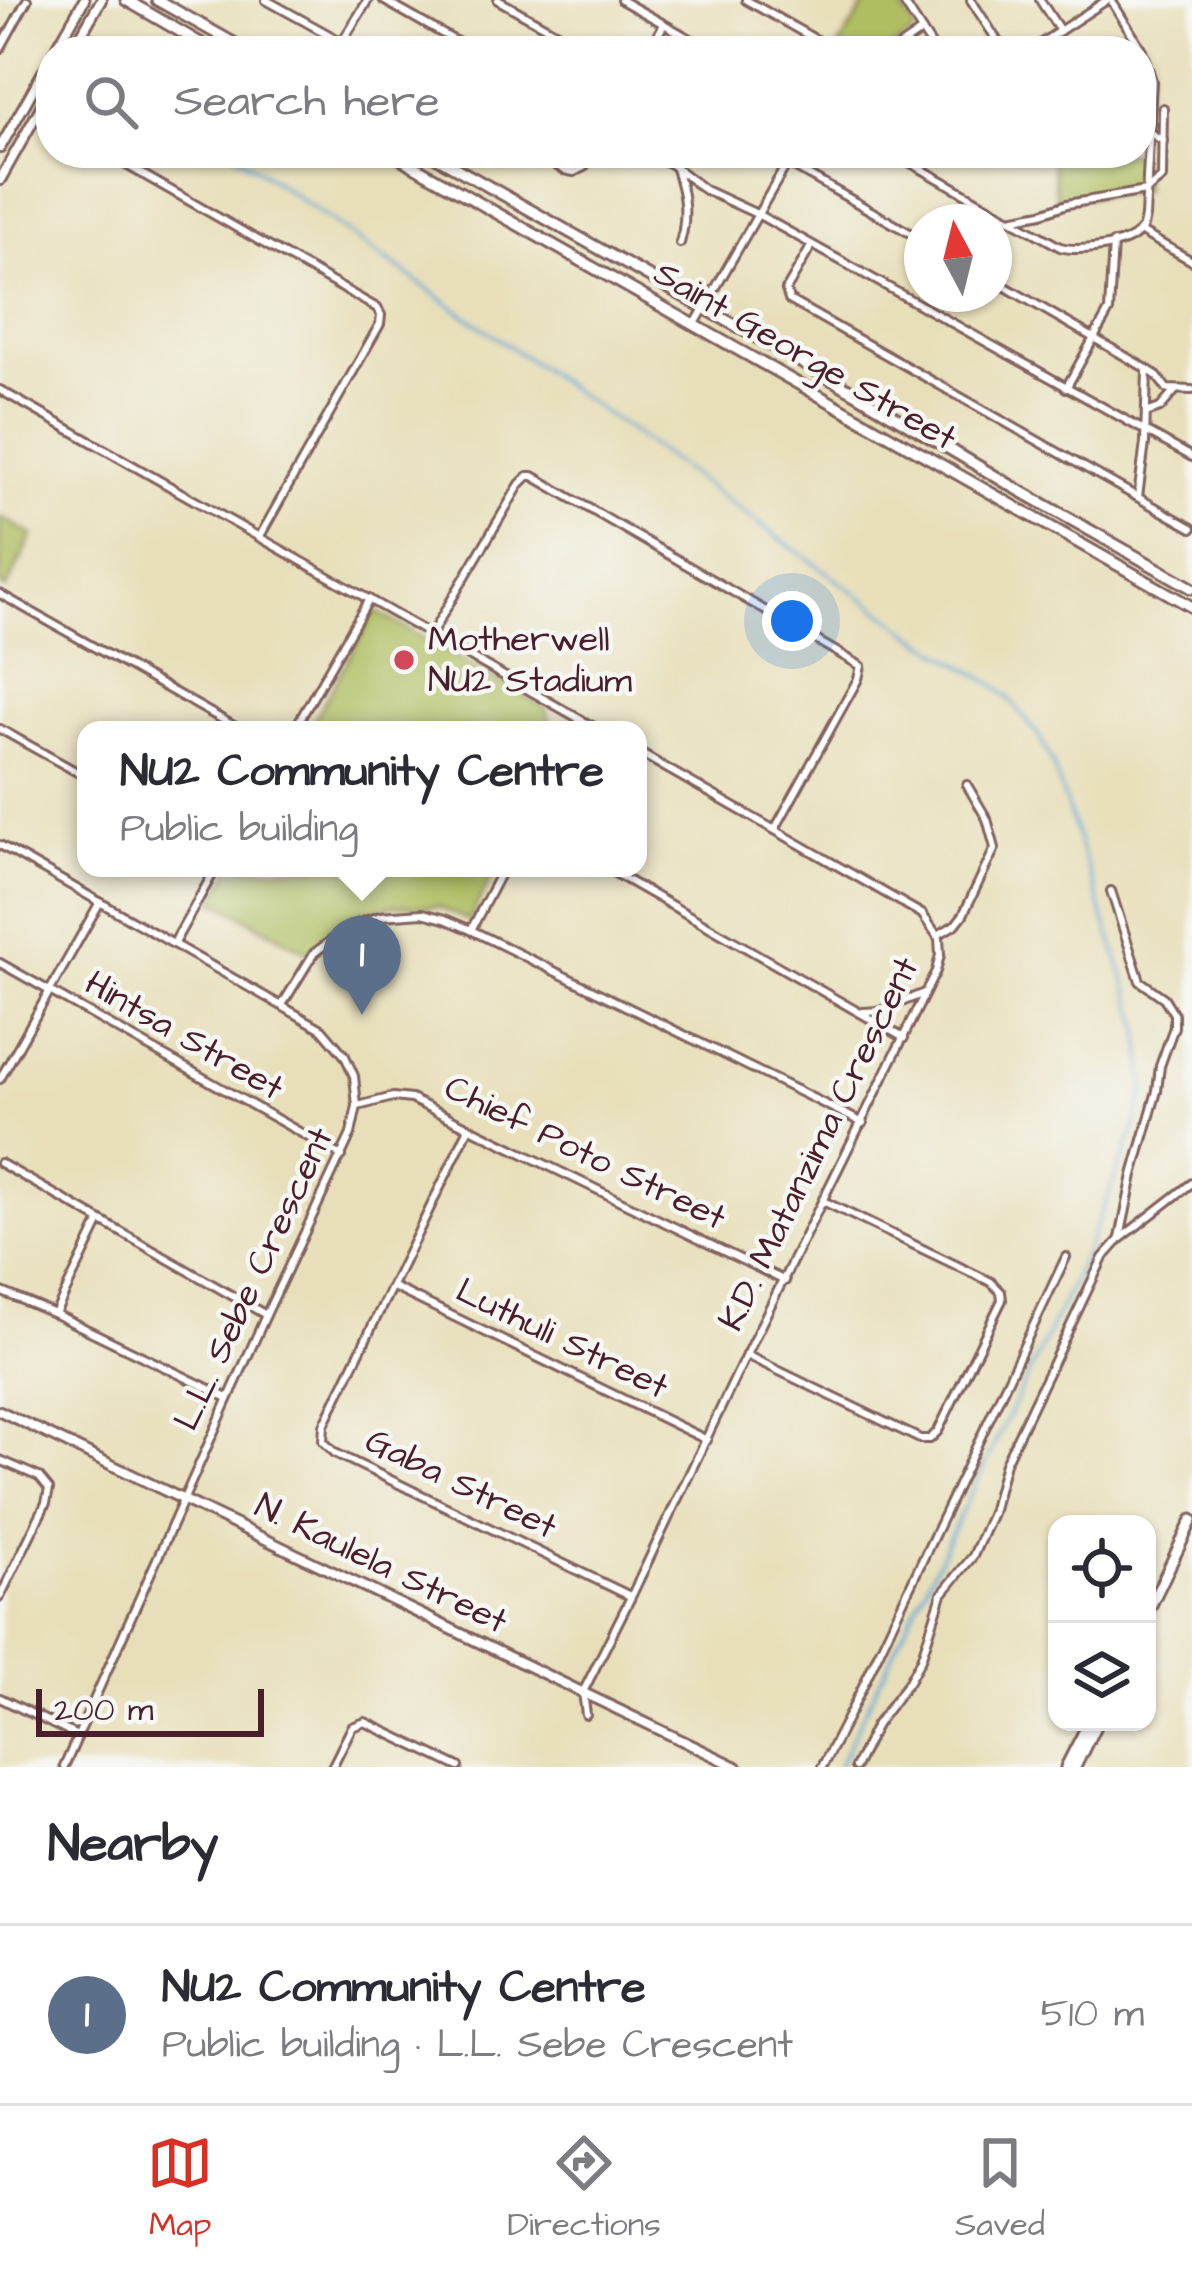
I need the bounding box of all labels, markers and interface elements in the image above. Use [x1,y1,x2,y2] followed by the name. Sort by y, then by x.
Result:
[36,36,1156,168] search box
[78,69,144,135] icon: search
[174,71,440,133] text: Search here
[904,204,1012,312] north arrow
[644,248,966,465] street label: Saint George Street
[762,591,822,651] your location
[428,614,632,706] place label: Motherwell NU2 Stadium
[391,647,417,673] marker: Motherwell NU2 Stadium
[77,721,647,877] popup
[120,741,604,803] text: NU2 Community Centre
[120,803,358,857] text: Public building
[323,916,401,1015] pin: 1
[706,948,932,1340] street label: K.D. Matanzima Crescent
[75,958,293,1114] street label: Hintsa Street
[436,1063,735,1244] street label: Chief Poto Street
[161,1119,347,1439] street label: L.L. Sebe Crescent
[447,1266,677,1413] street label: Luthuli Street
[357,1416,566,1553] street label: Gaba Street
[246,1481,516,1647] street label: N. Kaulela Street
[1048,1515,1156,1731] map controls
[1048,1515,1156,1623] button: locate
[1048,1623,1156,1731] button: layers
[36,1683,264,1736] scale bar
[54,1687,153,1733] text: 200 m
[48,1810,218,1881] text: Nearby
[162,1957,646,2019] text: NU2 Community Centre
[85,1988,90,2042] text: 1
[1041,1988,1144,2042] text: 510 m
[162,2019,793,2073] text: Public building · L.L. Sebe Crescent
[147,2130,213,2248] tab: Map
[507,2130,661,2248] tab: Directions
[955,2130,1045,2248] tab: Saved

